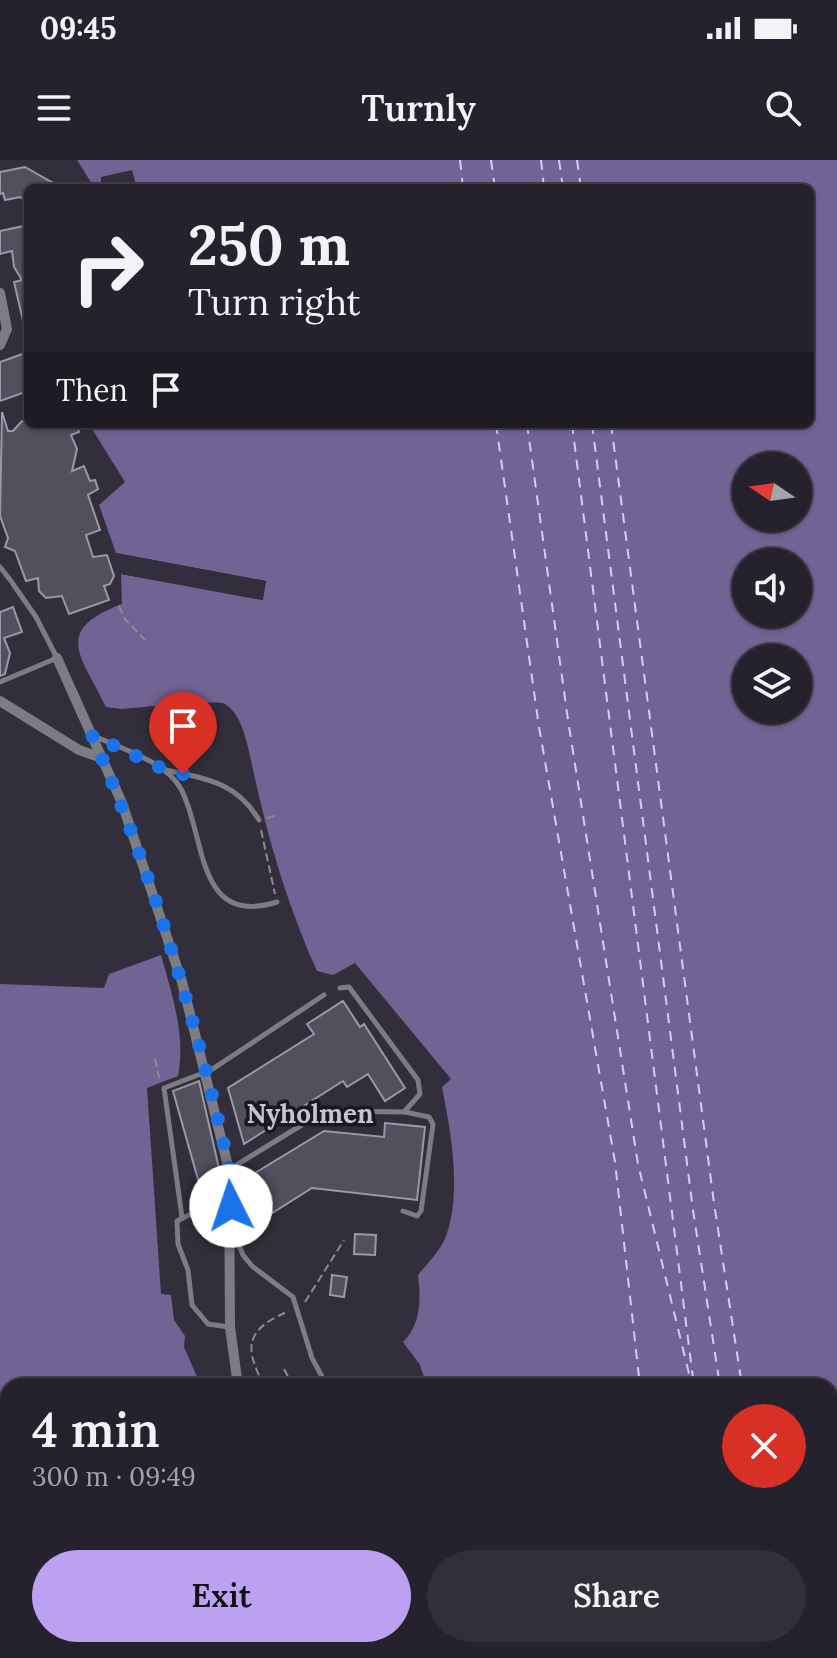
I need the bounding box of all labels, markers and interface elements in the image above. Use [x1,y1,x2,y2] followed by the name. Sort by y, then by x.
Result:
[40,9,116,47] text: 09:45
[361,85,476,131] text: Turnly
[32,86,76,130] icon: menu
[761,86,805,130] icon: search
[188,209,350,280] text: 250 m
[56,216,160,320] icon: right
[188,279,361,325] text: Turn right
[144,368,188,412] icon: arrive
[56,371,128,409] text: Then
[732,452,812,532] north arrow
[732,452,812,724] map controls
[732,548,812,628] button: sound
[732,644,812,724] button: layers
[149,692,217,774] pin
[161,704,205,748] icon: arrive
[247,1097,374,1130] district label: Nyholmen
[189,1164,273,1248] position arrow
[32,1399,160,1460] text: 4 min
[722,1404,806,1488] button: close
[32,1460,196,1493] text: 300 m · 09:49
[32,1550,411,1642] button: Exit
[427,1550,806,1642] button: Share

